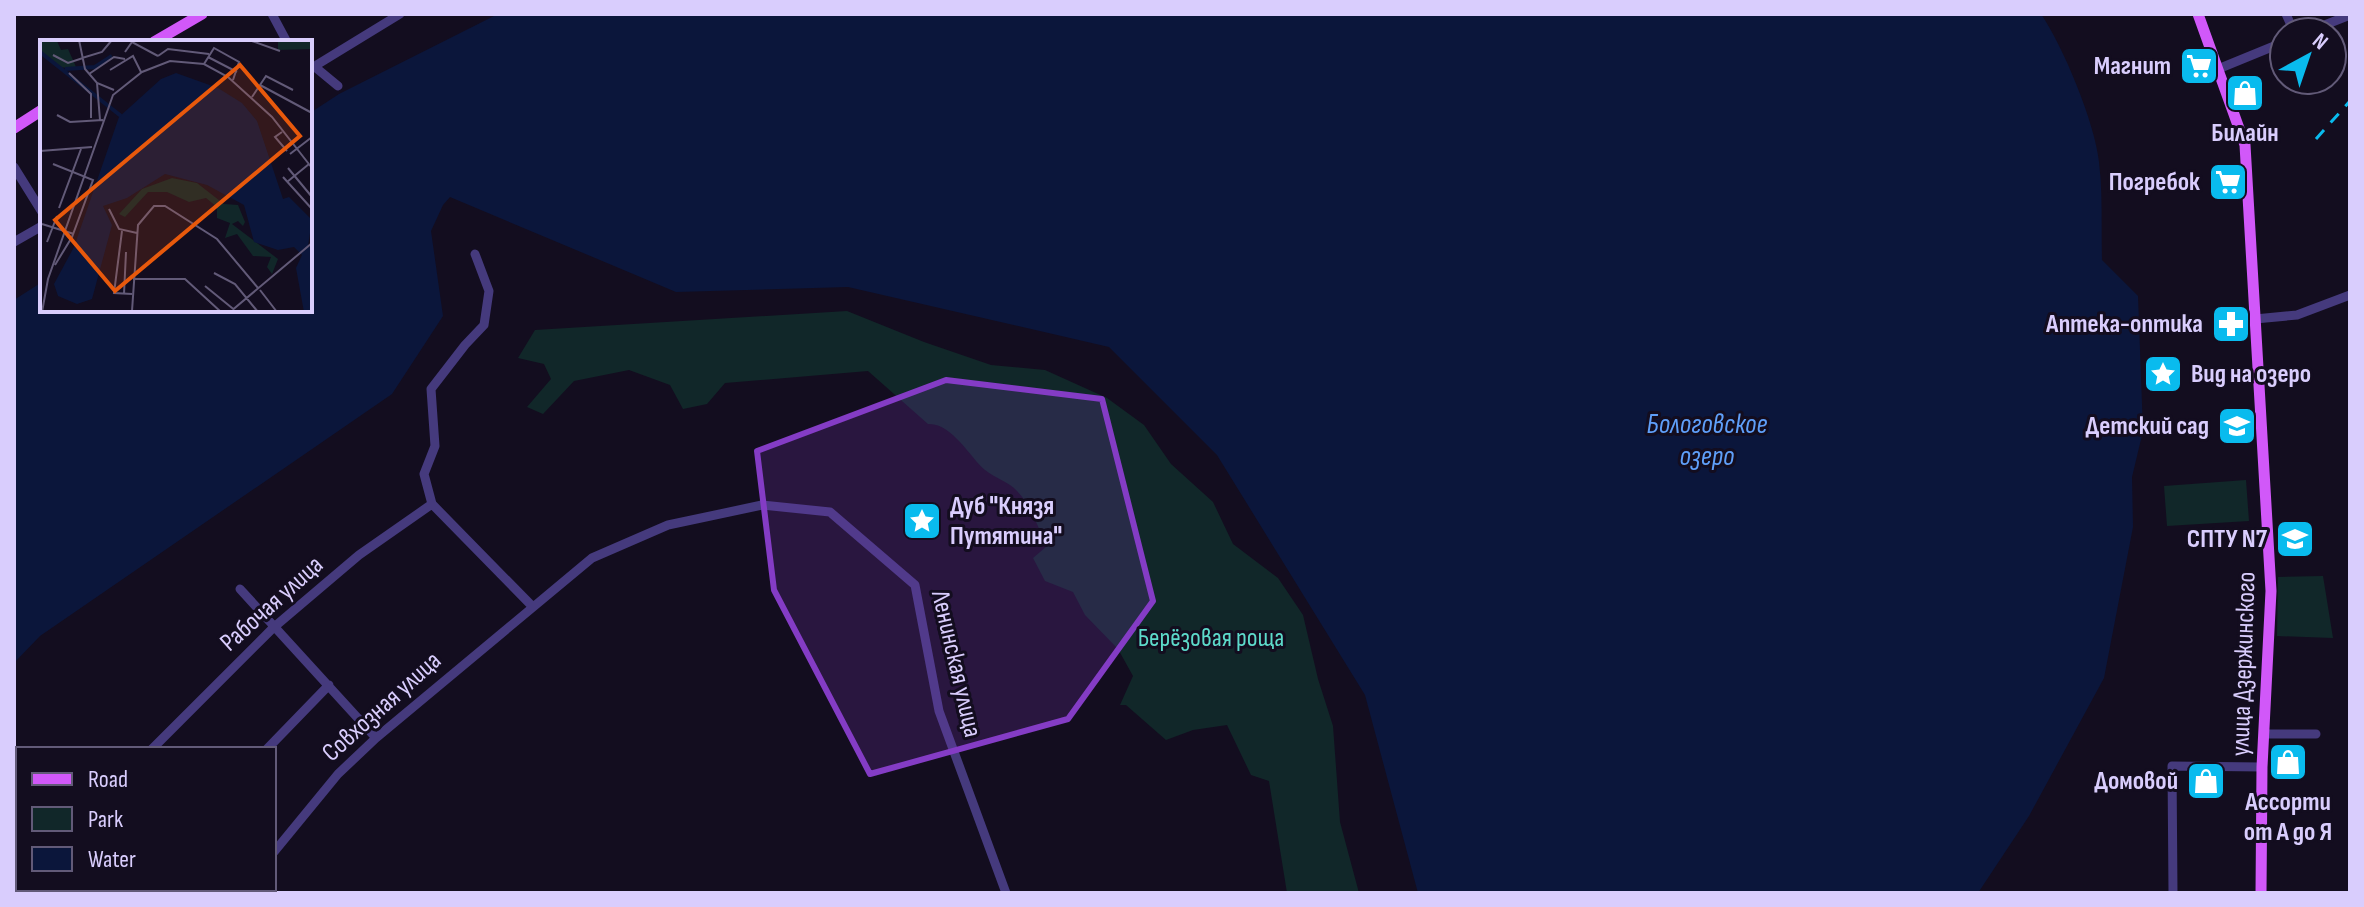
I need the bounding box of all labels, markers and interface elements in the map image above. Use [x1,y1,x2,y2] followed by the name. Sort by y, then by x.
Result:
[2268,16,2348,96] north arrow
[2307,28,2333,56] text: N
[40,40,312,312] inset map
[2178,45,2220,87] supermarket icon: Магнит
[2094,51,2171,82] place label: Магнит
[2224,72,2266,114] shop icon: Билайн
[2211,118,2279,149] place label: Билайн
[2207,161,2249,203] supermarket icon: Погребок
[2109,167,2200,198] place label: Погребок
[2210,303,2252,345] pharmacy icon: Аптека-оптика
[2045,309,2203,340] place label: Аптека-оптика
[2142,353,2184,395] place icon: Вид на озеро
[2191,359,2311,390] place label: Вид на озеро
[2216,405,2258,447] school or university icon: Детский сад
[1647,408,1767,473] water label: Бологовское озеро
[2086,411,2209,442] place label: Детский сад
[950,491,1062,552] place label: Дуб "Князя Путятина"
[901,500,943,542] place icon: Дуб "Князя Путятина"
[2274,518,2316,560] school or university icon: СПТУ N7
[2187,524,2268,555] place label: СПТУ N7
[214,550,330,658] street label: Рабочая улица
[2225,571,2263,757] street label: улица Дзержинского
[924,587,988,740] street label: Ленинская улица
[1138,623,1284,654] park label: Берёзовая роща
[316,646,448,768] street label: Совхозная улица
[2267,741,2309,783] shop icon: Ассорти от А до Я
[16,747,276,891] legend
[2185,760,2227,802] shop icon: Домовой
[88,765,128,794] text: Road
[2094,766,2178,797] place label: Домовой
[2244,787,2332,848] place label: Ассорти от А до Я
[88,805,123,834] text: Park
[88,845,136,874] text: Water

